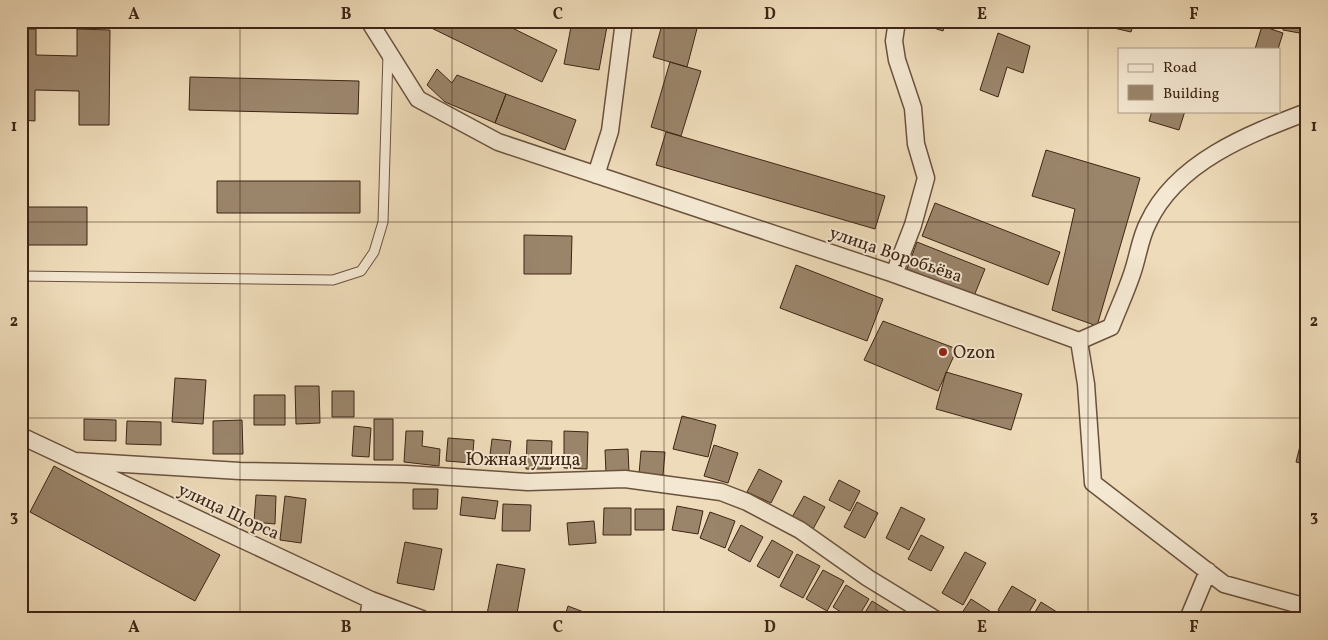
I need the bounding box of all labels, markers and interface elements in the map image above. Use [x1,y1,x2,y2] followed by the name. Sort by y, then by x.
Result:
[128,4,140,26] text: A
[341,4,352,26] text: B
[553,4,563,26] text: C
[764,4,776,26] text: D
[977,4,987,26] text: E
[1189,4,1199,26] text: F
[1118,48,1280,112] legend
[1163,58,1197,79] text: Road
[1163,84,1220,105] text: Building
[11,116,17,138] text: 1
[1311,116,1317,138] text: 1
[826,221,965,290] street label: улица Воробьёва
[10,311,18,333] text: 2
[1310,311,1318,333] text: 2
[953,341,996,366] place label: Ozon
[937,346,949,358] marker: Ozon
[465,448,581,473] street label: Южная улица
[173,478,283,547] street label: улица Щорса
[10,506,18,528] text: 3
[1310,506,1318,528] text: 3
[128,617,140,639] text: A
[341,617,352,639] text: B
[553,617,563,639] text: C
[764,617,776,639] text: D
[977,617,987,639] text: E
[1189,617,1199,639] text: F

